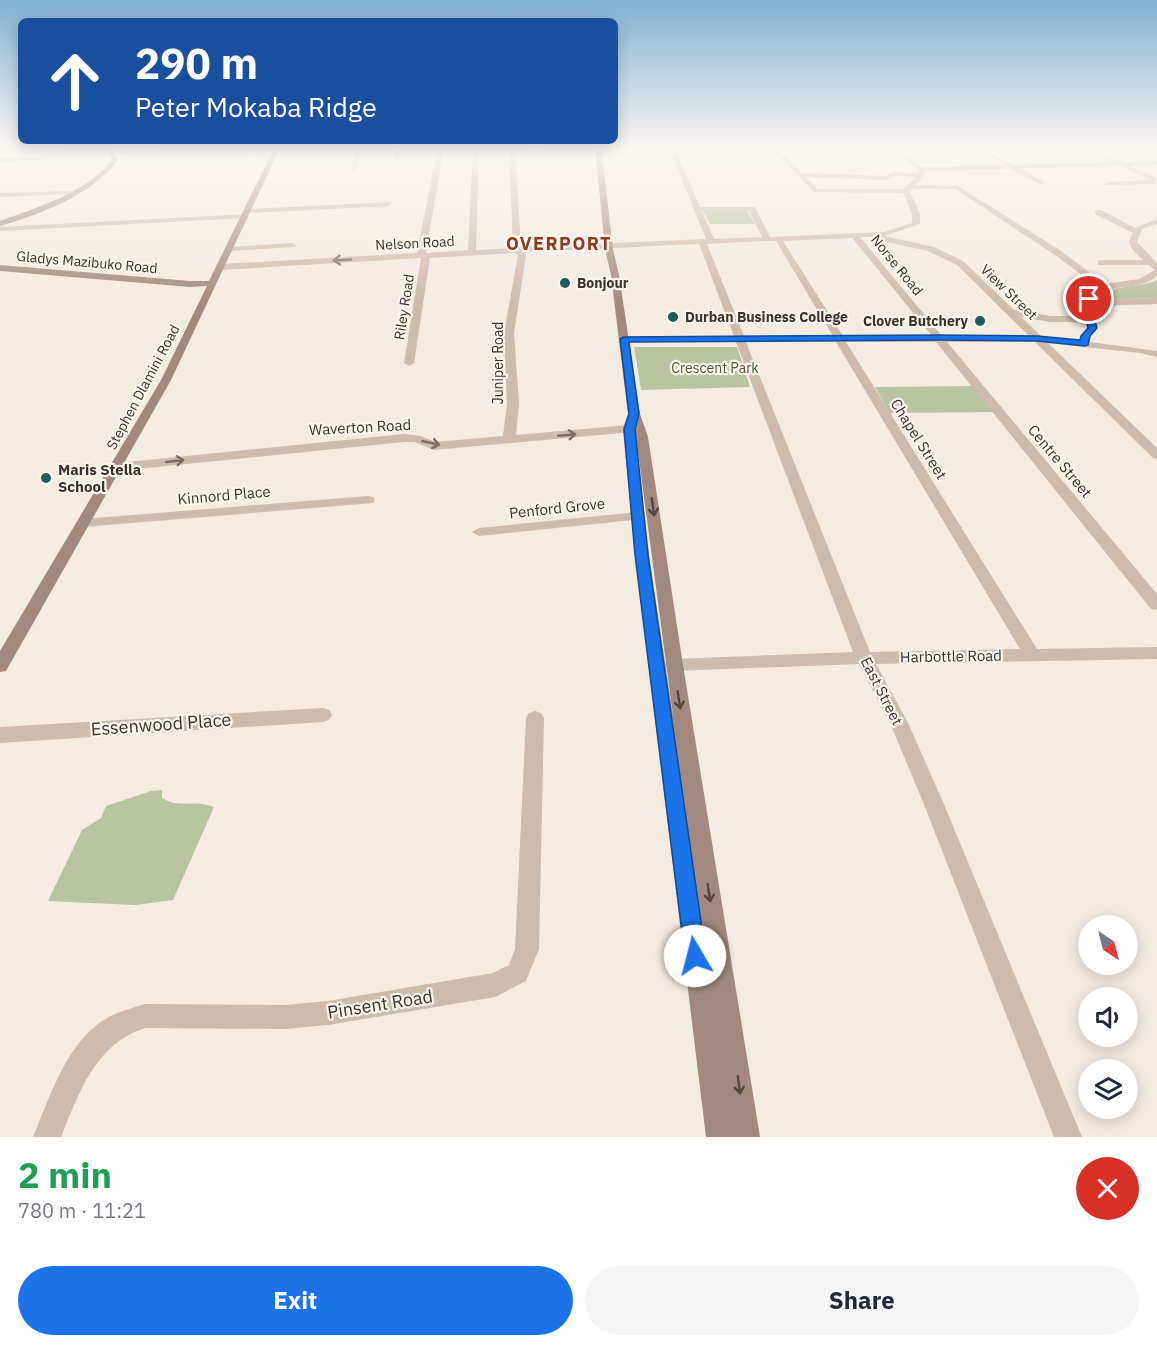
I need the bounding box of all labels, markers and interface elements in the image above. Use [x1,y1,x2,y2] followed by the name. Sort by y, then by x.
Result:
[135,36,258,91] text: 290 m
[36,42,114,120] icon: ahead
[135,89,377,124] text: Peter Mokaba Ridge
[867,231,927,299] street label: Norse Road
[375,232,455,254] street label: Nelson Road
[506,232,612,255] district label: OVERPORT
[16,247,158,277] street label: Gladys Mazibuko Road
[333,255,353,266] one-way arrow
[977,260,1041,324] street label: View Street
[390,273,418,341] street label: Riley Road
[1063,273,1114,324] pin
[577,274,629,292] place label: Bonjour
[558,276,572,290] marker: Bonjour
[1072,282,1105,315] icon: arrive
[685,308,848,326] place label: Durban Business College
[666,310,680,324] marker: Durban Business College
[863,312,969,330] place label: Clover Butchery
[973,314,987,328] marker: Clover Butchery
[102,321,184,453] street label: Stephen Dlamini Road
[489,322,507,404] street label: Juniper Road
[671,359,759,377] park label: Crescent Park
[887,395,951,483] street label: Chapel Street
[308,415,412,439] street label: Waverton Road
[1024,421,1096,501] street label: Centre Street
[557,429,577,440] one-way arrow
[421,438,440,450] one-way arrow
[165,455,185,466] one-way arrow
[58,460,142,496] place label: Maris Stella School
[39,471,53,485] marker: Maris Stella School
[177,481,271,509] street label: Kinnord Place
[508,494,606,522] street label: Penford Grove
[647,496,658,516] one-way arrow
[900,646,1002,666] street label: Harbottle Road
[857,654,907,728] street label: East Street
[674,690,685,709] one-way arrow
[90,708,232,740] street label: Essenwood Place
[704,882,715,902] one-way arrow
[1078,915,1138,975] north arrow
[1078,915,1138,1119] map controls
[663,924,727,988] position arrow
[326,984,434,1024] street label: Pinsent Road
[1078,987,1138,1047] button: sound
[1078,1059,1138,1119] button: layers
[733,1075,744,1095] one-way arrow
[18,1151,112,1198] text: 2 min
[1076,1157,1139,1220] button: close
[18,1197,146,1224] text: 780 m · 11:21
[18,1266,573,1335] button: Exit
[585,1266,1139,1335] button: Share

